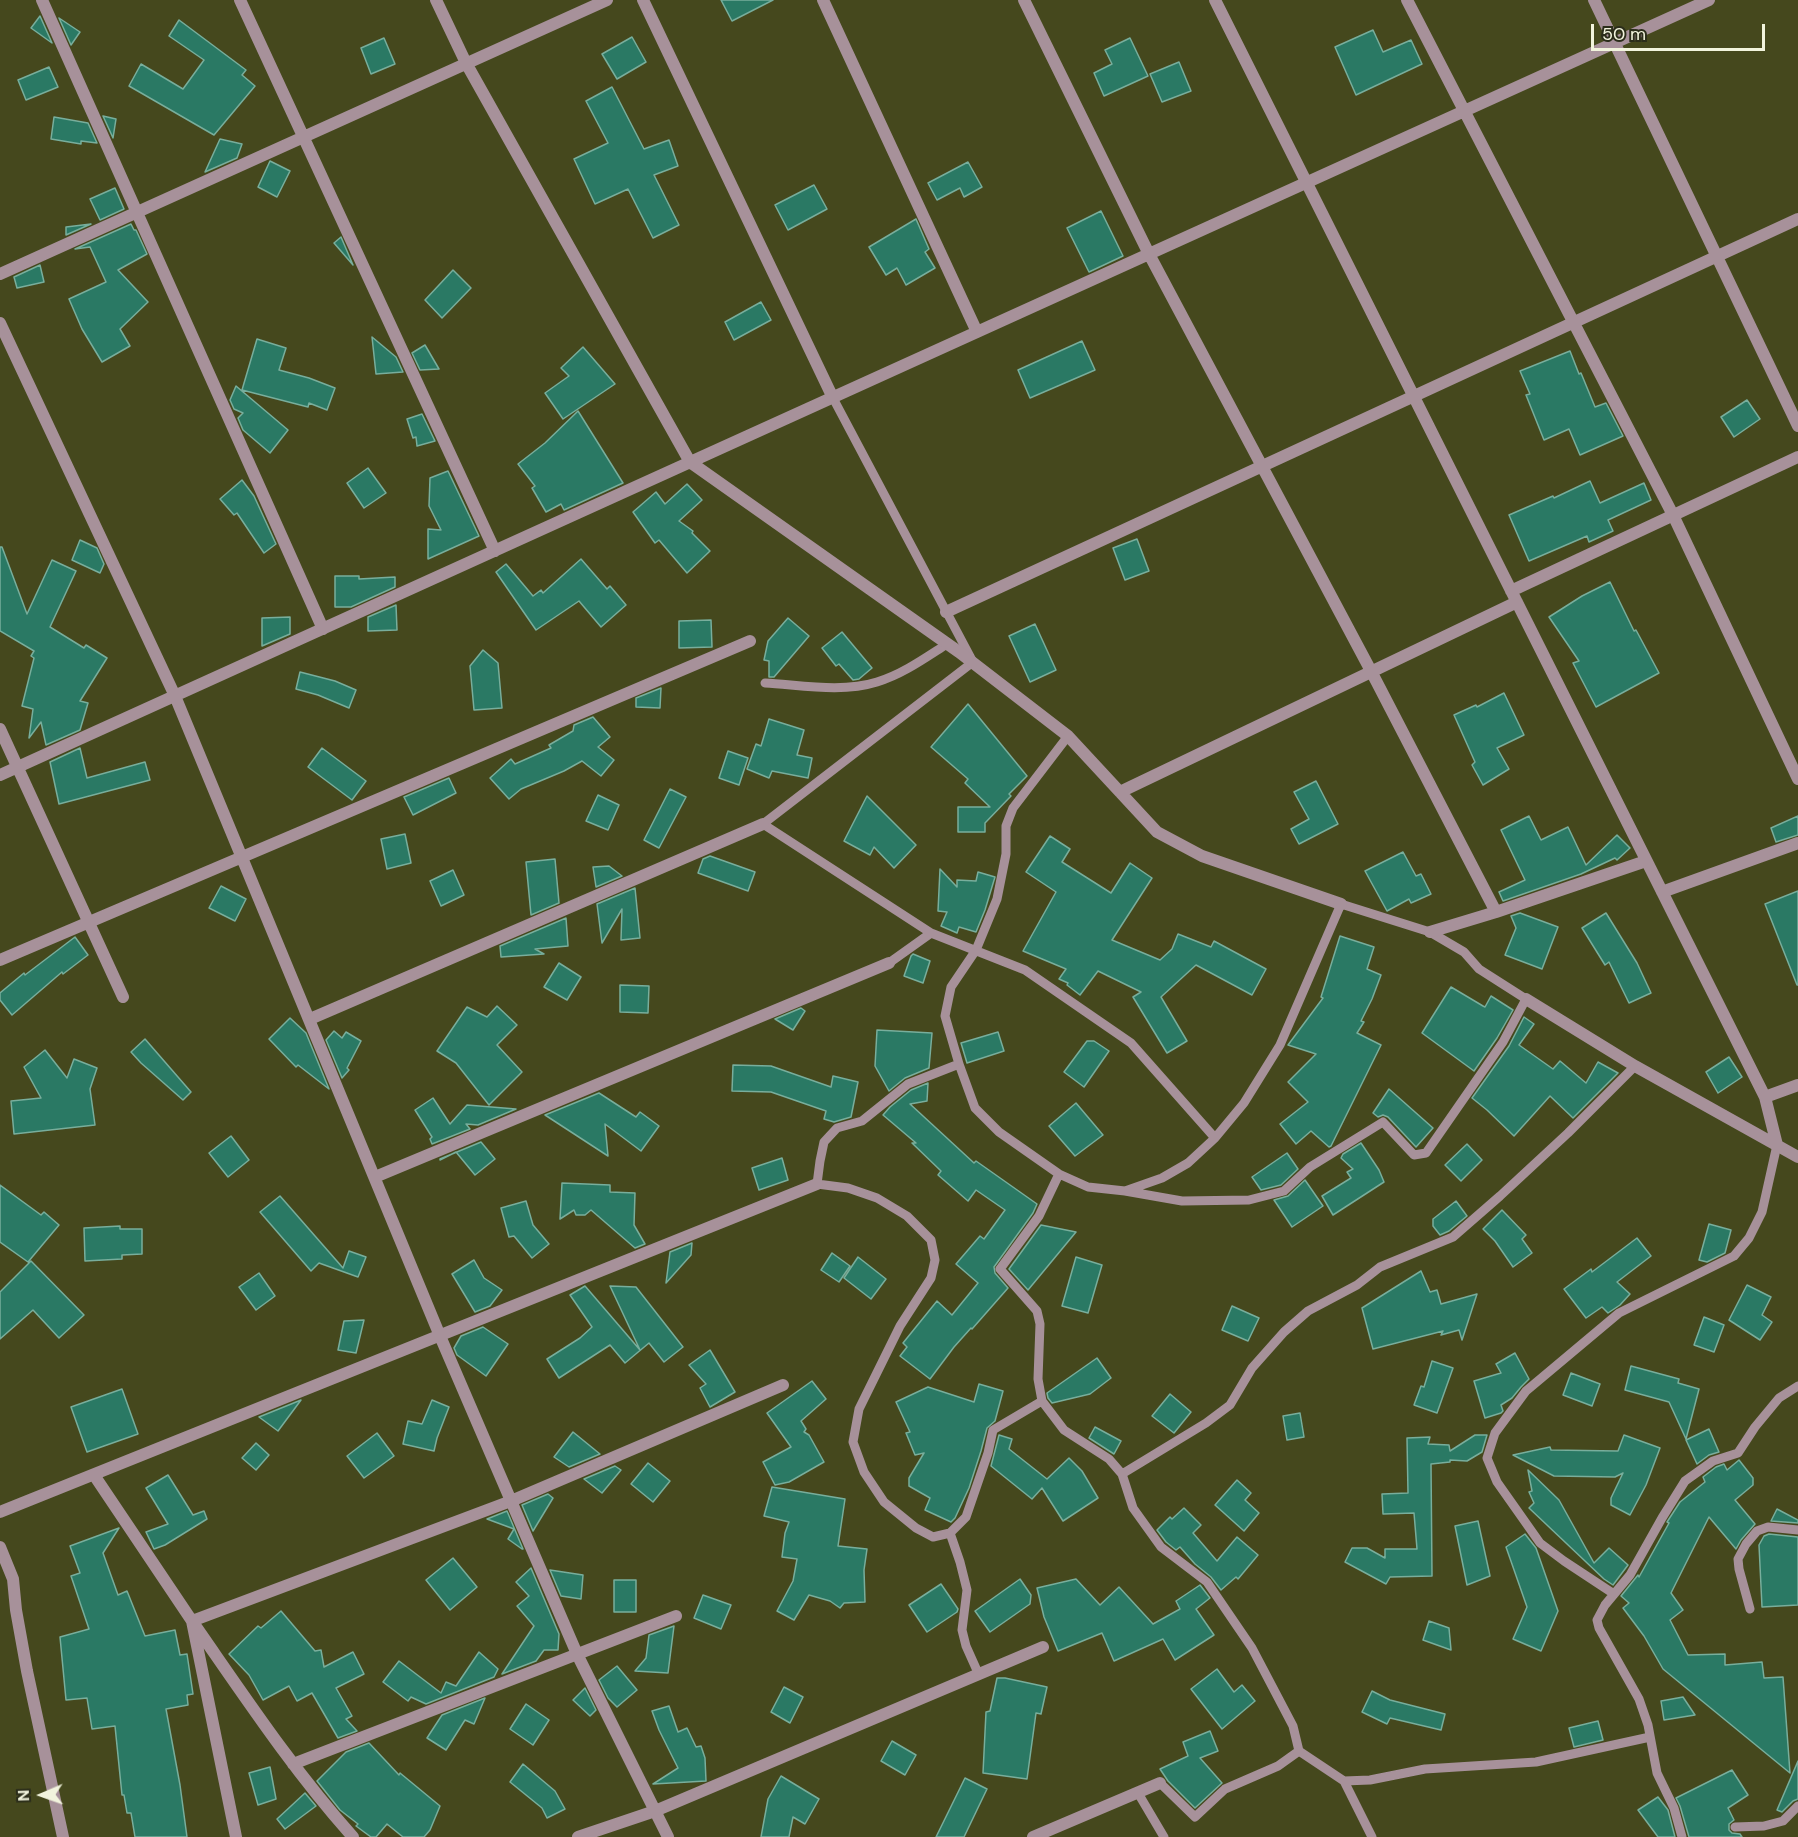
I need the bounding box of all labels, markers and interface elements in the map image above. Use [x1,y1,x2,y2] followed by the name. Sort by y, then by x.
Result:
[1594,12,1768,50] scale bar
[1602,22,1646,46] text: 50 m
[12,1765,72,1825] north arrow
[13,1789,34,1802] text: N

